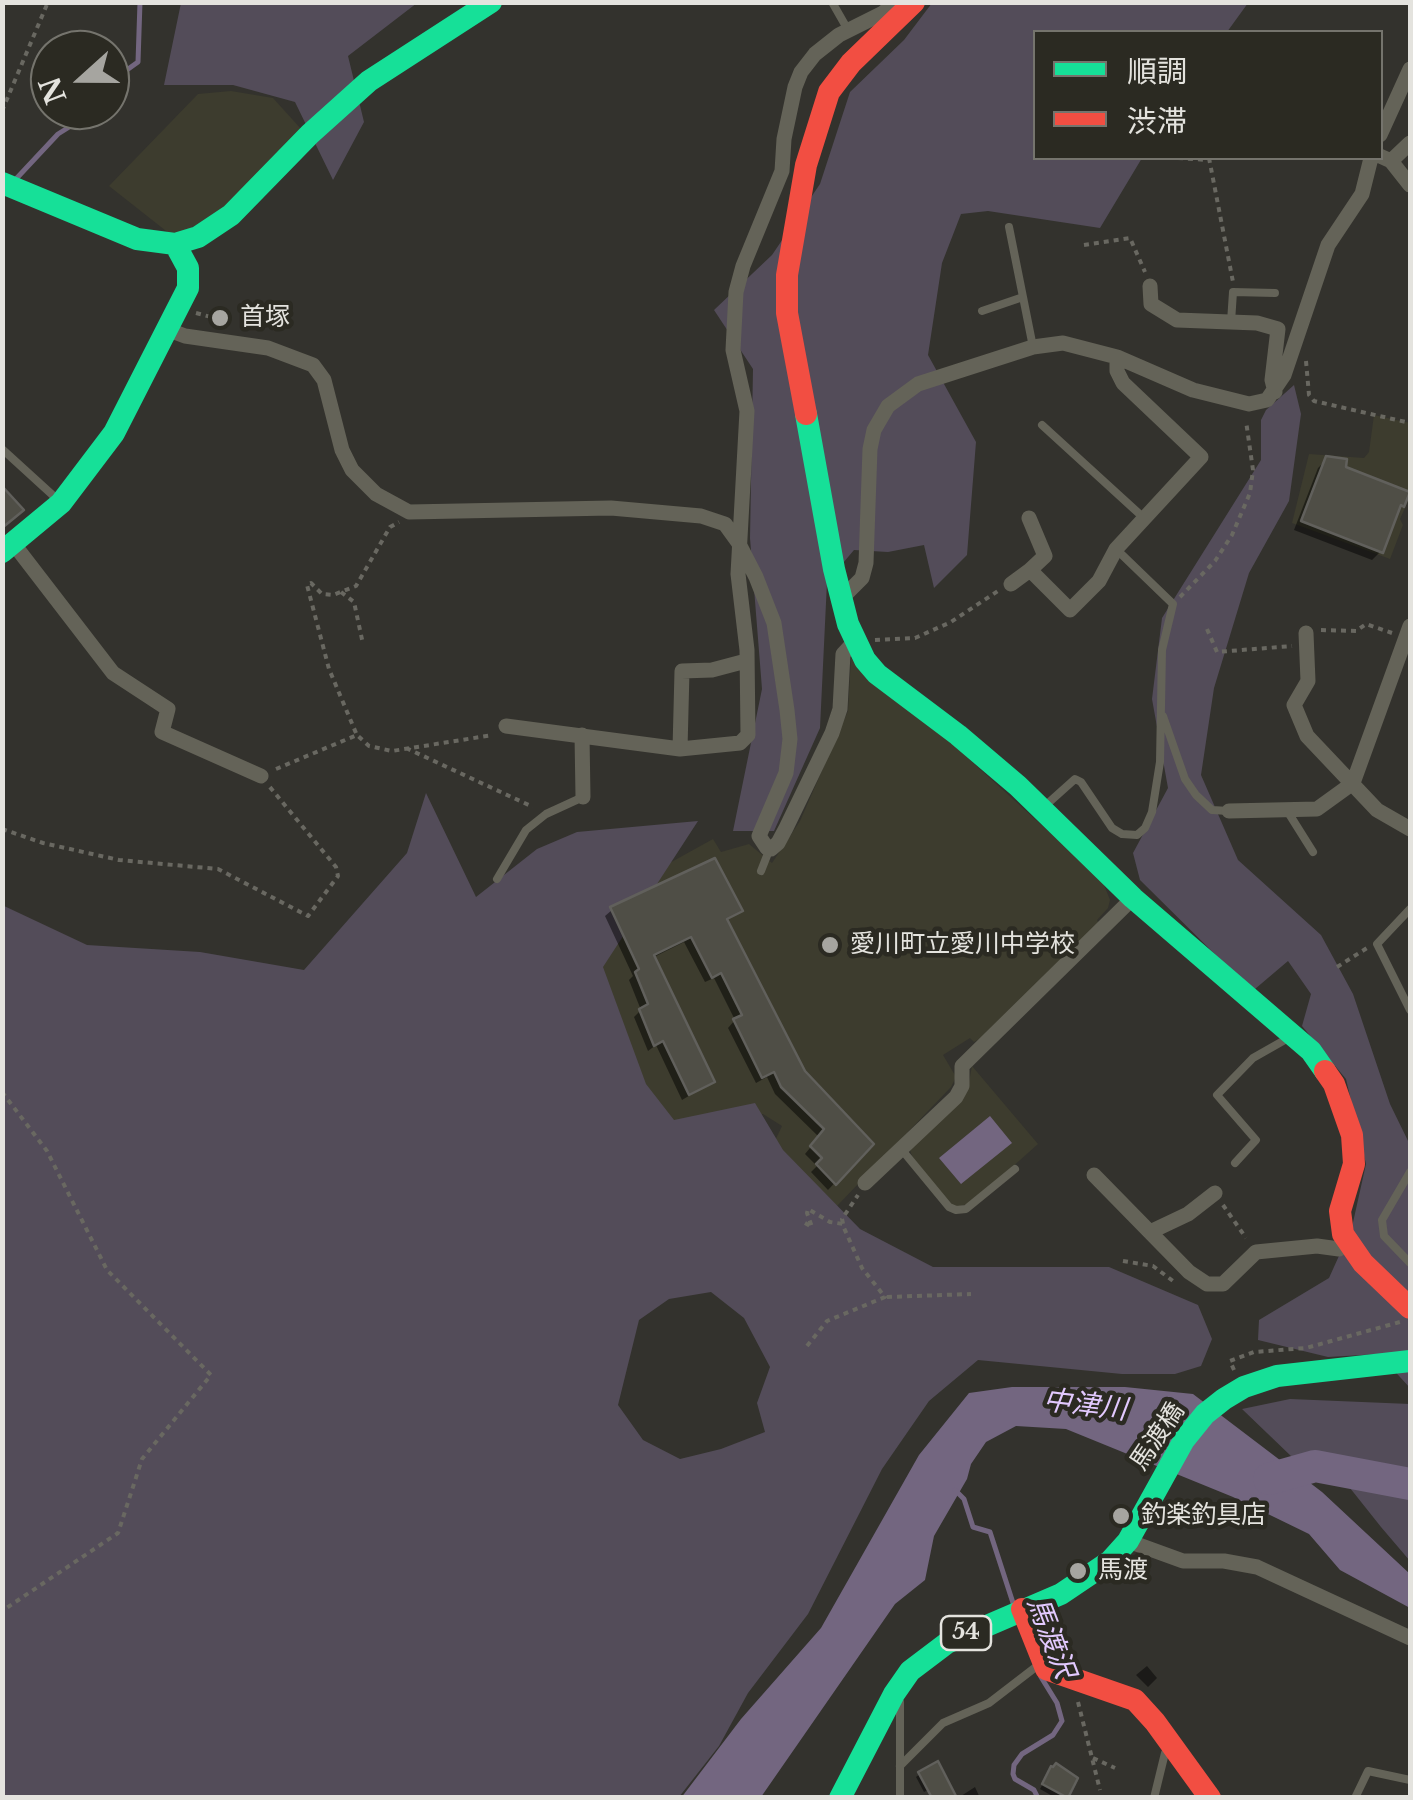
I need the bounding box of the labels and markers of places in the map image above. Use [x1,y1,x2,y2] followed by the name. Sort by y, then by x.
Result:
[240,303,290,333] place label: 首塚
[209,307,231,329] marker: 首塚
[850,930,1075,960] place label: 愛川町立愛川中学校
[819,934,841,956] marker: 愛川町立愛川中学校
[1141,1501,1266,1531] place label: 釣楽釣具店
[1110,1505,1132,1527] marker: 釣楽釣具店
[1098,1556,1148,1586] place label: 馬渡
[1067,1560,1089,1582] marker: 馬渡

